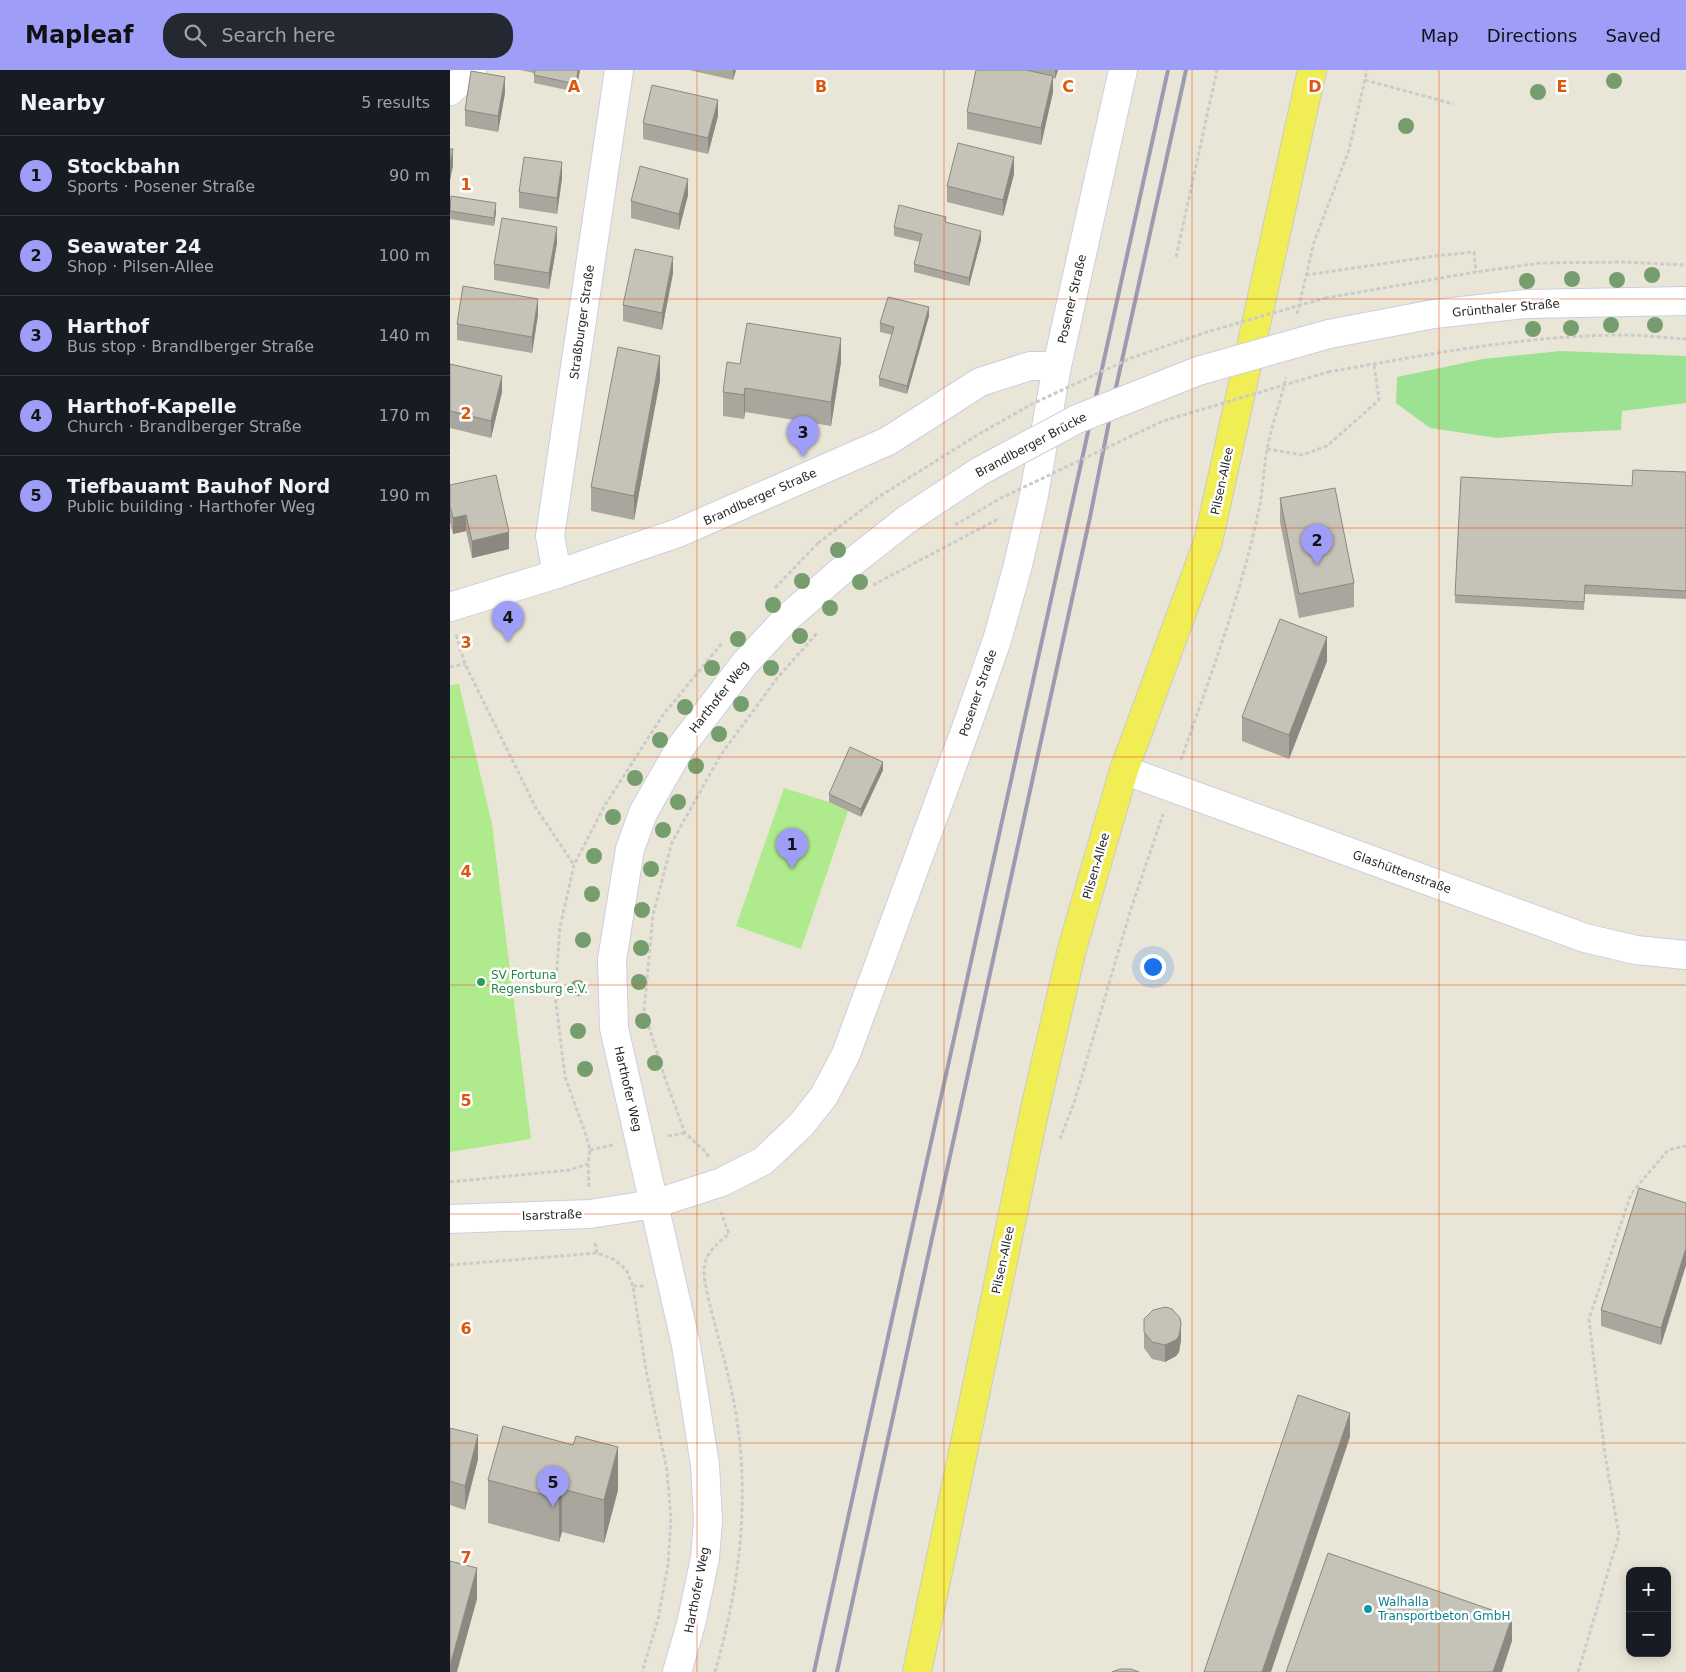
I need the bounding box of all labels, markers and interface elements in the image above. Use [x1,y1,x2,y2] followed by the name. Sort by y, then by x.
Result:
[163,13,513,58] search box
[25,21,133,49] text: Mapleaf
[181,21,209,49] icon: search
[221,24,336,46] text: Search here
[1421,25,1459,46] text: Map
[1487,25,1577,46] text: Directions
[1605,25,1661,46] text: Saved
[568,77,581,96] text: A
[815,77,827,96] text: B
[1062,77,1074,96] text: C
[1308,77,1322,96] text: D
[1557,77,1567,96] text: E
[20,91,105,115] text: Nearby
[361,93,430,112] text: 5 results
[67,155,180,177] text: Stockbahn
[30,166,42,185] text: 1
[389,166,430,185] text: 90 m
[460,175,472,194] text: 1
[67,177,255,196] text: Sports · Posener Straße
[67,235,201,257] text: Seawater 24
[30,246,42,265] text: 2
[379,246,430,265] text: 100 m
[1055,253,1089,345] street label: Posener Straße
[67,257,214,276] text: Shop · Pilsen-Allee
[567,264,597,380] street label: Straßburger Straße
[1452,296,1560,320] street label: Grünthaler Straße
[67,315,149,337] text: Harthof
[30,326,42,345] text: 3
[379,326,430,345] text: 140 m
[67,337,314,356] text: Bus stop · Brandlberger Straße
[67,395,237,417] text: Harthof-Kapelle
[460,404,472,423] text: 2
[30,406,42,425] text: 4
[379,406,430,425] text: 170 m
[973,410,1089,480] street label: Brandlberger Brücke
[787,416,819,457] pin: 3
[67,417,302,436] text: Church · Brandlberger Straße
[1208,446,1236,516] street label: Pilsen-Allee
[701,466,819,528] street label: Brandlberger Straße
[67,475,330,497] text: Tiefbauamt Bauhof Nord
[30,486,42,505] text: 5
[379,486,430,505] text: 190 m
[67,497,315,516] text: Public building · Harthofer Weg
[1301,524,1333,565] pin: 2
[492,601,524,642] pin: 4
[460,633,472,652] text: 3
[957,648,999,738] street label: Posener Straße
[687,658,751,736] street label: Harthofer Weg
[776,828,808,869] pin: 1
[1080,831,1112,901] street label: Pilsen-Allee
[1351,848,1453,896] street label: Glashüttenstraße
[460,862,472,881] text: 4
[1140,954,1166,980] your location
[491,968,588,996] place label: SV Fortuna Regensburg e.V.
[475,976,487,988] marker: SV Fortuna Regensburg e.V.
[611,1045,645,1133] street label: Harthofer Weg
[460,1091,472,1110] text: 5
[522,1207,582,1223] street label: Isarstraße
[989,1225,1017,1295] street label: Pilsen-Allee
[460,1319,472,1338] text: 6
[537,1466,569,1507] pin: 5
[682,1546,712,1634] street label: Harthofer Weg
[460,1548,472,1567] text: 7
[1626,1567,1671,1657] map controls
[1626,1567,1671,1612] button: +
[1377,1595,1510,1623] place label: Walhalla Transportbeton GmbH
[1362,1603,1374,1615] marker: Walhalla Transportbeton GmbH
[1626,1612,1671,1657] button: −

